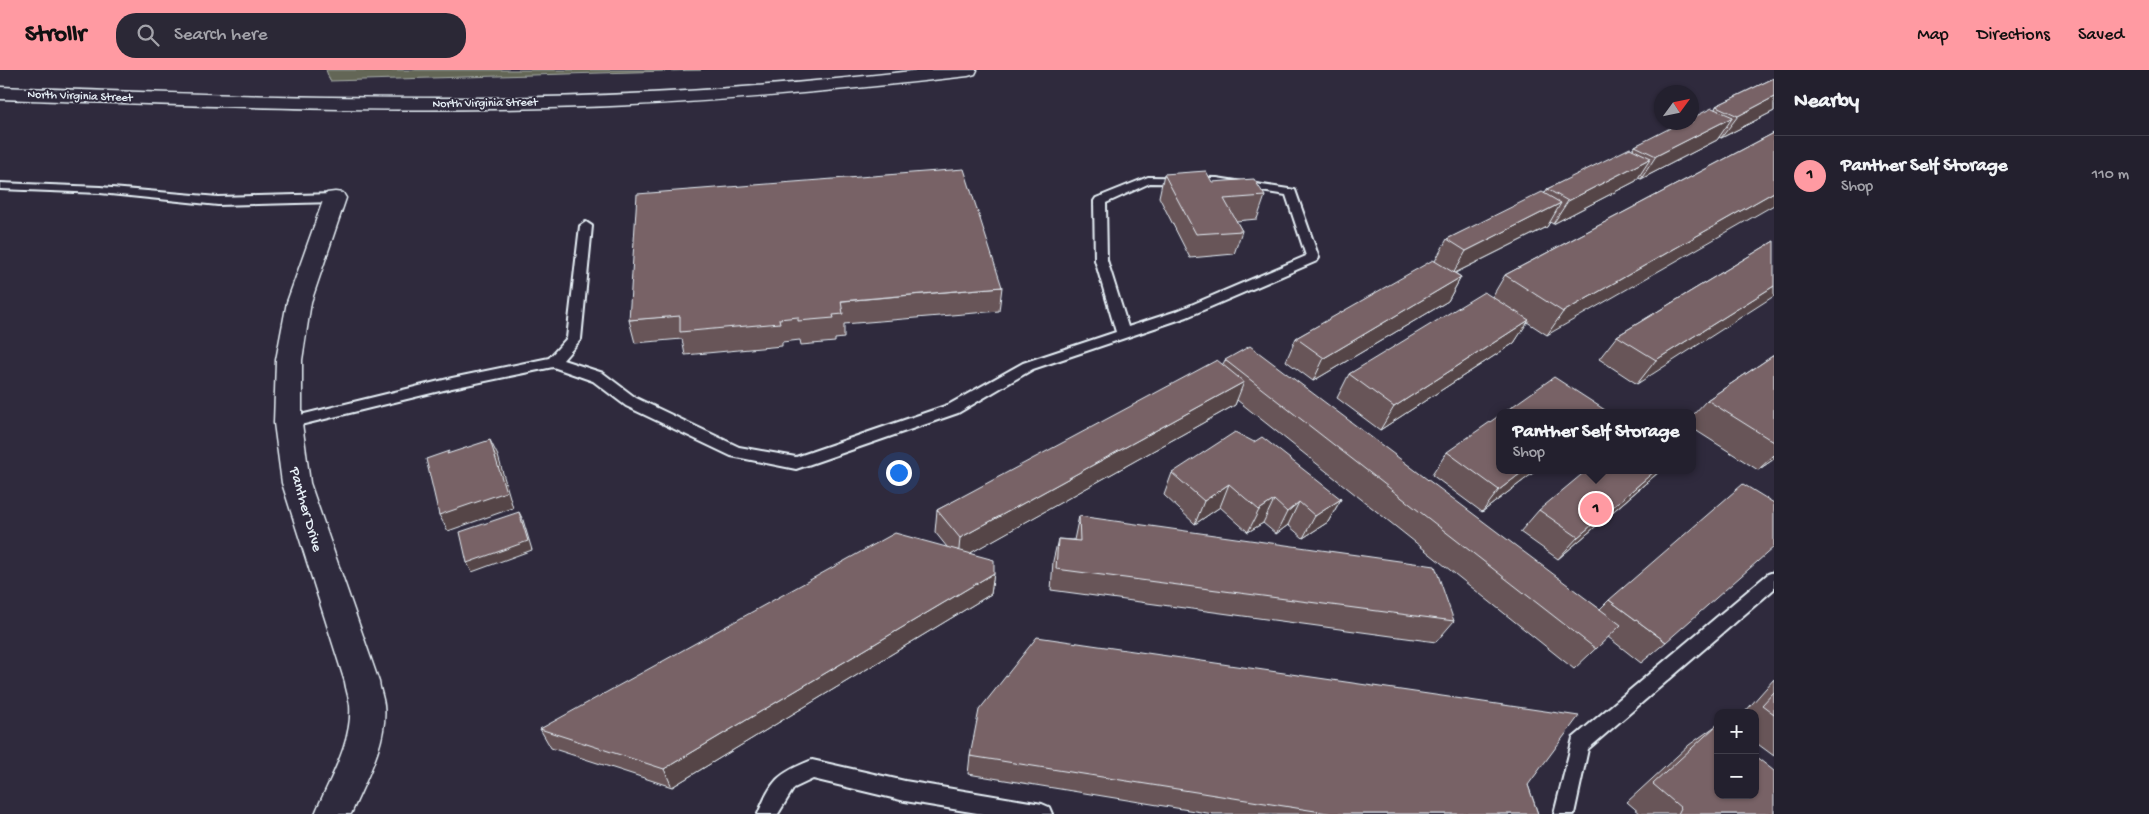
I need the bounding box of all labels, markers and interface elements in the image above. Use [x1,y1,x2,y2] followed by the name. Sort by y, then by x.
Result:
[116,13,466,58] search box
[25,21,86,50] text: Strollr
[134,21,162,49] icon: search
[174,24,268,47] text: Search here
[1917,25,1949,46] text: Map
[1977,25,2050,46] text: Directions
[2078,25,2124,46] text: Saved
[1654,85,1699,130] north arrow
[27,88,134,106] street label: North Virginia Street
[1794,90,1859,115] text: Nearby
[432,96,539,112] street label: North Virginia Street
[1841,155,2008,178] text: Panther Self Storage
[1807,166,1813,185] text: 1
[2092,166,2129,185] text: 110 m
[1841,178,1873,197] text: Shop
[1496,409,1696,474] popup
[1513,421,1679,444] text: Panther Self Storage
[1513,444,1545,463] text: Shop
[886,460,912,486] your location
[284,464,326,554] street label: Panther Drive
[1580,490,1612,528] pin: 1
[1714,709,1759,799] map controls
[1714,709,1759,754] button: +
[1714,754,1759,799] button: −

